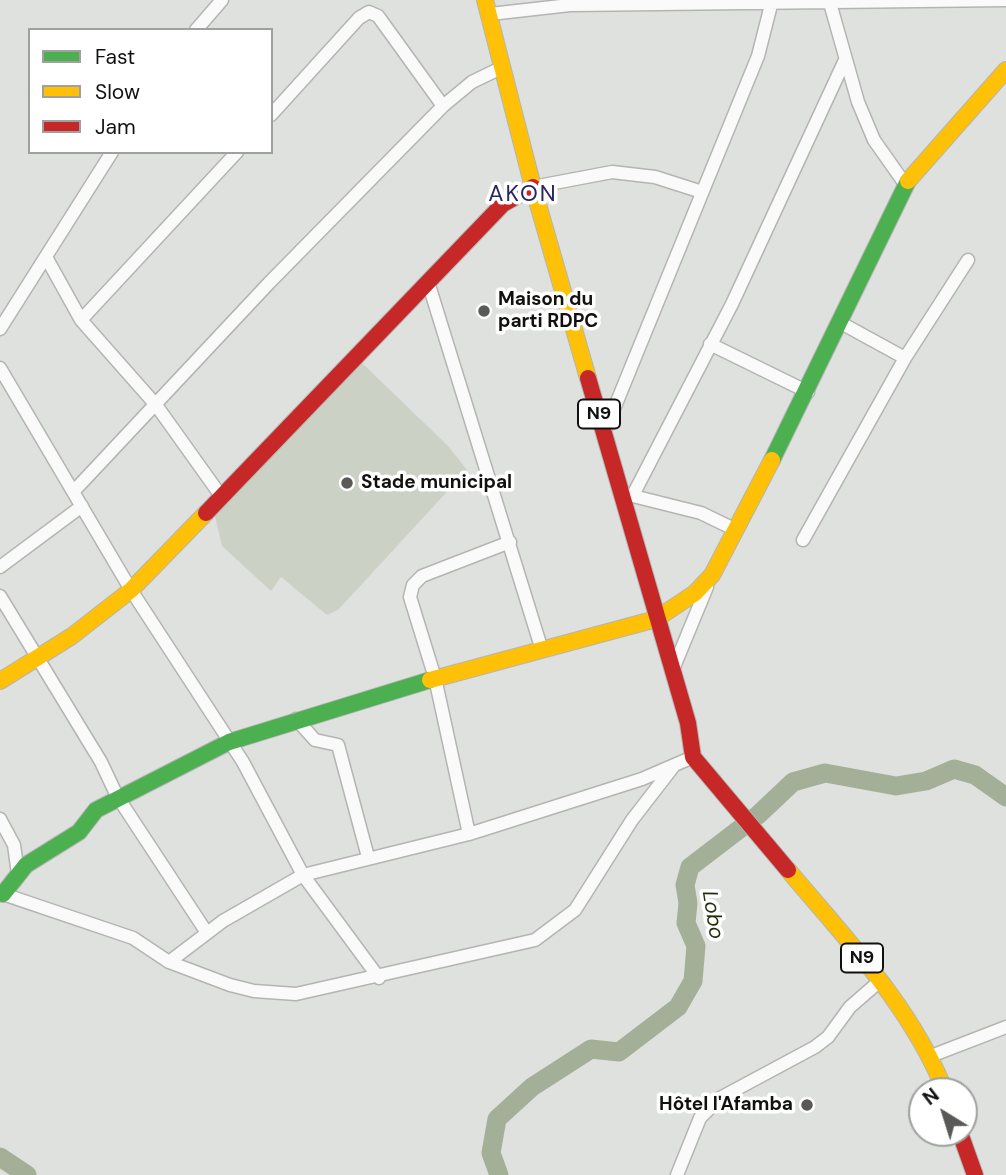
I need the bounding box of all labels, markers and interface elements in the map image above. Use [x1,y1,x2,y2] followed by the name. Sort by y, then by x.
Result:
[28,28,273,154] legend
[95,43,135,71] text: Fast
[95,78,140,106] text: Slow
[95,113,136,141] text: Jam
[489,181,557,209] district label: AKON
[498,289,598,333] place label: Maison du parti RDPC
[476,303,492,319] marker: Maison du parti RDPC
[578,400,620,428] road number: N9
[361,472,512,494] place label: Stade municipal
[339,475,355,491] marker: Stade municipal
[696,889,728,941] water label: Lobo
[841,944,883,973] road number: N9
[908,1077,978,1147] north arrow
[918,1083,944,1111] text: N
[659,1094,793,1116] place label: Hôtel l'Afamba
[799,1097,815,1113] marker: Hôtel l'Afamba

